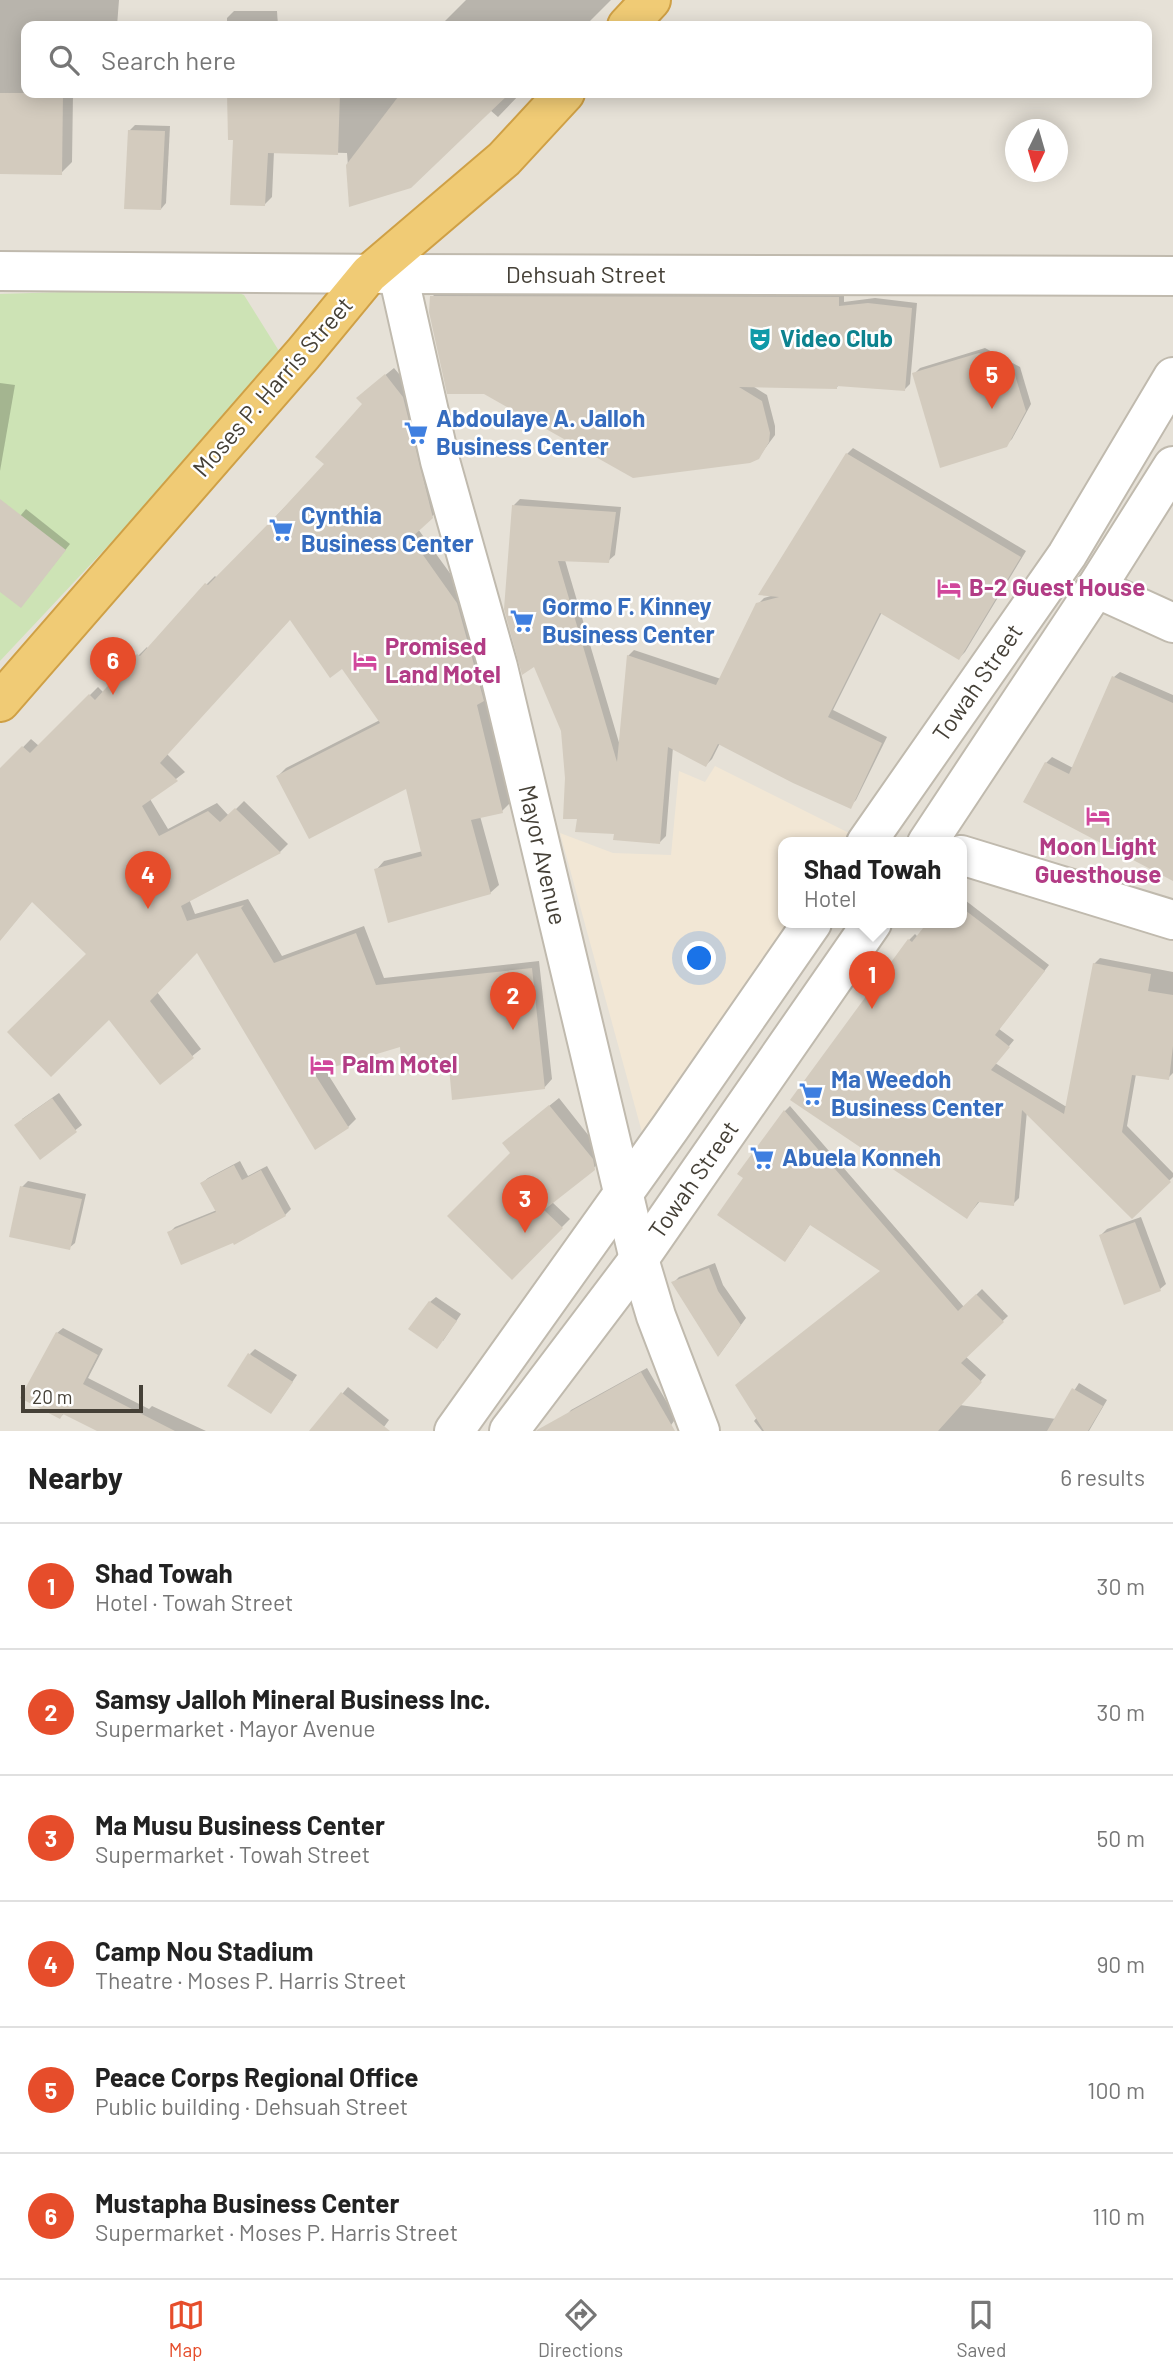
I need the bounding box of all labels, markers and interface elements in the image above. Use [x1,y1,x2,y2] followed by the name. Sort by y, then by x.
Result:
[21,21,1152,98] search box
[45,41,83,79] icon: search
[101,44,236,75] text: Search here
[1005,119,1068,182] north arrow
[506,259,666,288] street label: Dehsuah Street
[186,290,358,482] street label: Moses P. Harris Street
[780,323,893,352] place label: Video Club
[746,325,774,353] theatre icon: Video Club
[969,351,1015,409] pin: 5
[436,403,645,460] place label: Abdoulaye A. Jalloh Business Center
[402,419,430,447] supermarket icon: Abdoulaye A. Jalloh Business Center
[301,500,474,557] place label: Cynthia Business Center
[267,516,295,544] supermarket icon: Cynthia Business Center
[969,572,1145,601] place label: B-2 Guest House
[935,574,963,602] hotel icon: B-2 Guest House
[542,591,715,648] place label: Gormo F. Kinney Business Center
[508,607,536,635] supermarket icon: Gormo F. Kinney Business Center
[926,618,1028,747] street label: Towah Street
[385,631,501,688] place label: Promised Land Motel
[90,637,136,695] pin: 6
[351,647,379,675] hotel icon: Promised Land Motel
[513,782,574,928] street label: Mayor Avenue
[1084,802,1112,830] hotel icon: Moon Light Guesthouse
[1035,831,1161,888] place label: Moon Light Guesthouse
[778,837,967,928] popup
[125,851,171,909] pin: 4
[804,853,941,884] text: Shad Towah
[804,884,857,912] text: Hotel
[682,941,716,975] your location
[849,951,895,1009] pin: 1
[490,972,536,1030] pin: 2
[342,1049,458,1078] place label: Palm Motel
[308,1051,336,1079] hotel icon: Palm Motel
[831,1064,1004,1121] place label: Ma Weedoh Business Center
[797,1080,825,1108] supermarket icon: Ma Weedoh Business Center
[642,1115,744,1244] street label: Towah Street
[782,1142,941,1171] place label: Abuela Konneh
[748,1144,776,1172] supermarket icon: Abuela Konneh
[502,1175,548,1233] pin: 3
[21,1382,144,1414] scale bar
[32,1385,72,1408] text: 20 m
[28,1459,123,1495] text: Nearby
[1060,1463,1145,1491] text: 6 results
[95,1557,233,1588] text: Shad Towah
[47,1572,55,1600] text: 1
[1097,1572,1145,1600] text: 30 m
[95,1588,293,1616] text: Hotel · Towah Street
[95,1683,491,1714] text: Samsy Jalloh Mineral Business Inc.
[45,1698,57,1726] text: 2
[1097,1698,1145,1726] text: 30 m
[95,1714,376,1742] text: Supermarket · Mayor Avenue
[95,1809,385,1840] text: Ma Musu Business Center
[45,1824,57,1852] text: 3
[1097,1824,1145,1852] text: 50 m
[95,1840,370,1868] text: Supermarket · Towah Street
[95,1935,314,1966] text: Camp Nou Stadium
[44,1950,58,1978] text: 4
[1096,1950,1145,1978] text: 90 m
[95,1966,406,1994] text: Theatre · Moses P. Harris Street
[95,2061,418,2092] text: Peace Corps Regional Office
[45,2076,57,2104] text: 5
[1087,2076,1145,2104] text: 100 m
[95,2092,408,2120] text: Public building · Dehsuah Street
[95,2187,399,2218] text: Mustapha Business Center
[45,2202,57,2230] text: 6
[1092,2202,1145,2230] text: 110 m
[95,2218,458,2246] text: Supermarket · Moses P. Harris Street
[167,2296,205,2361] tab: Map
[538,2296,623,2361] tab: Directions
[956,2296,1006,2361] tab: Saved

